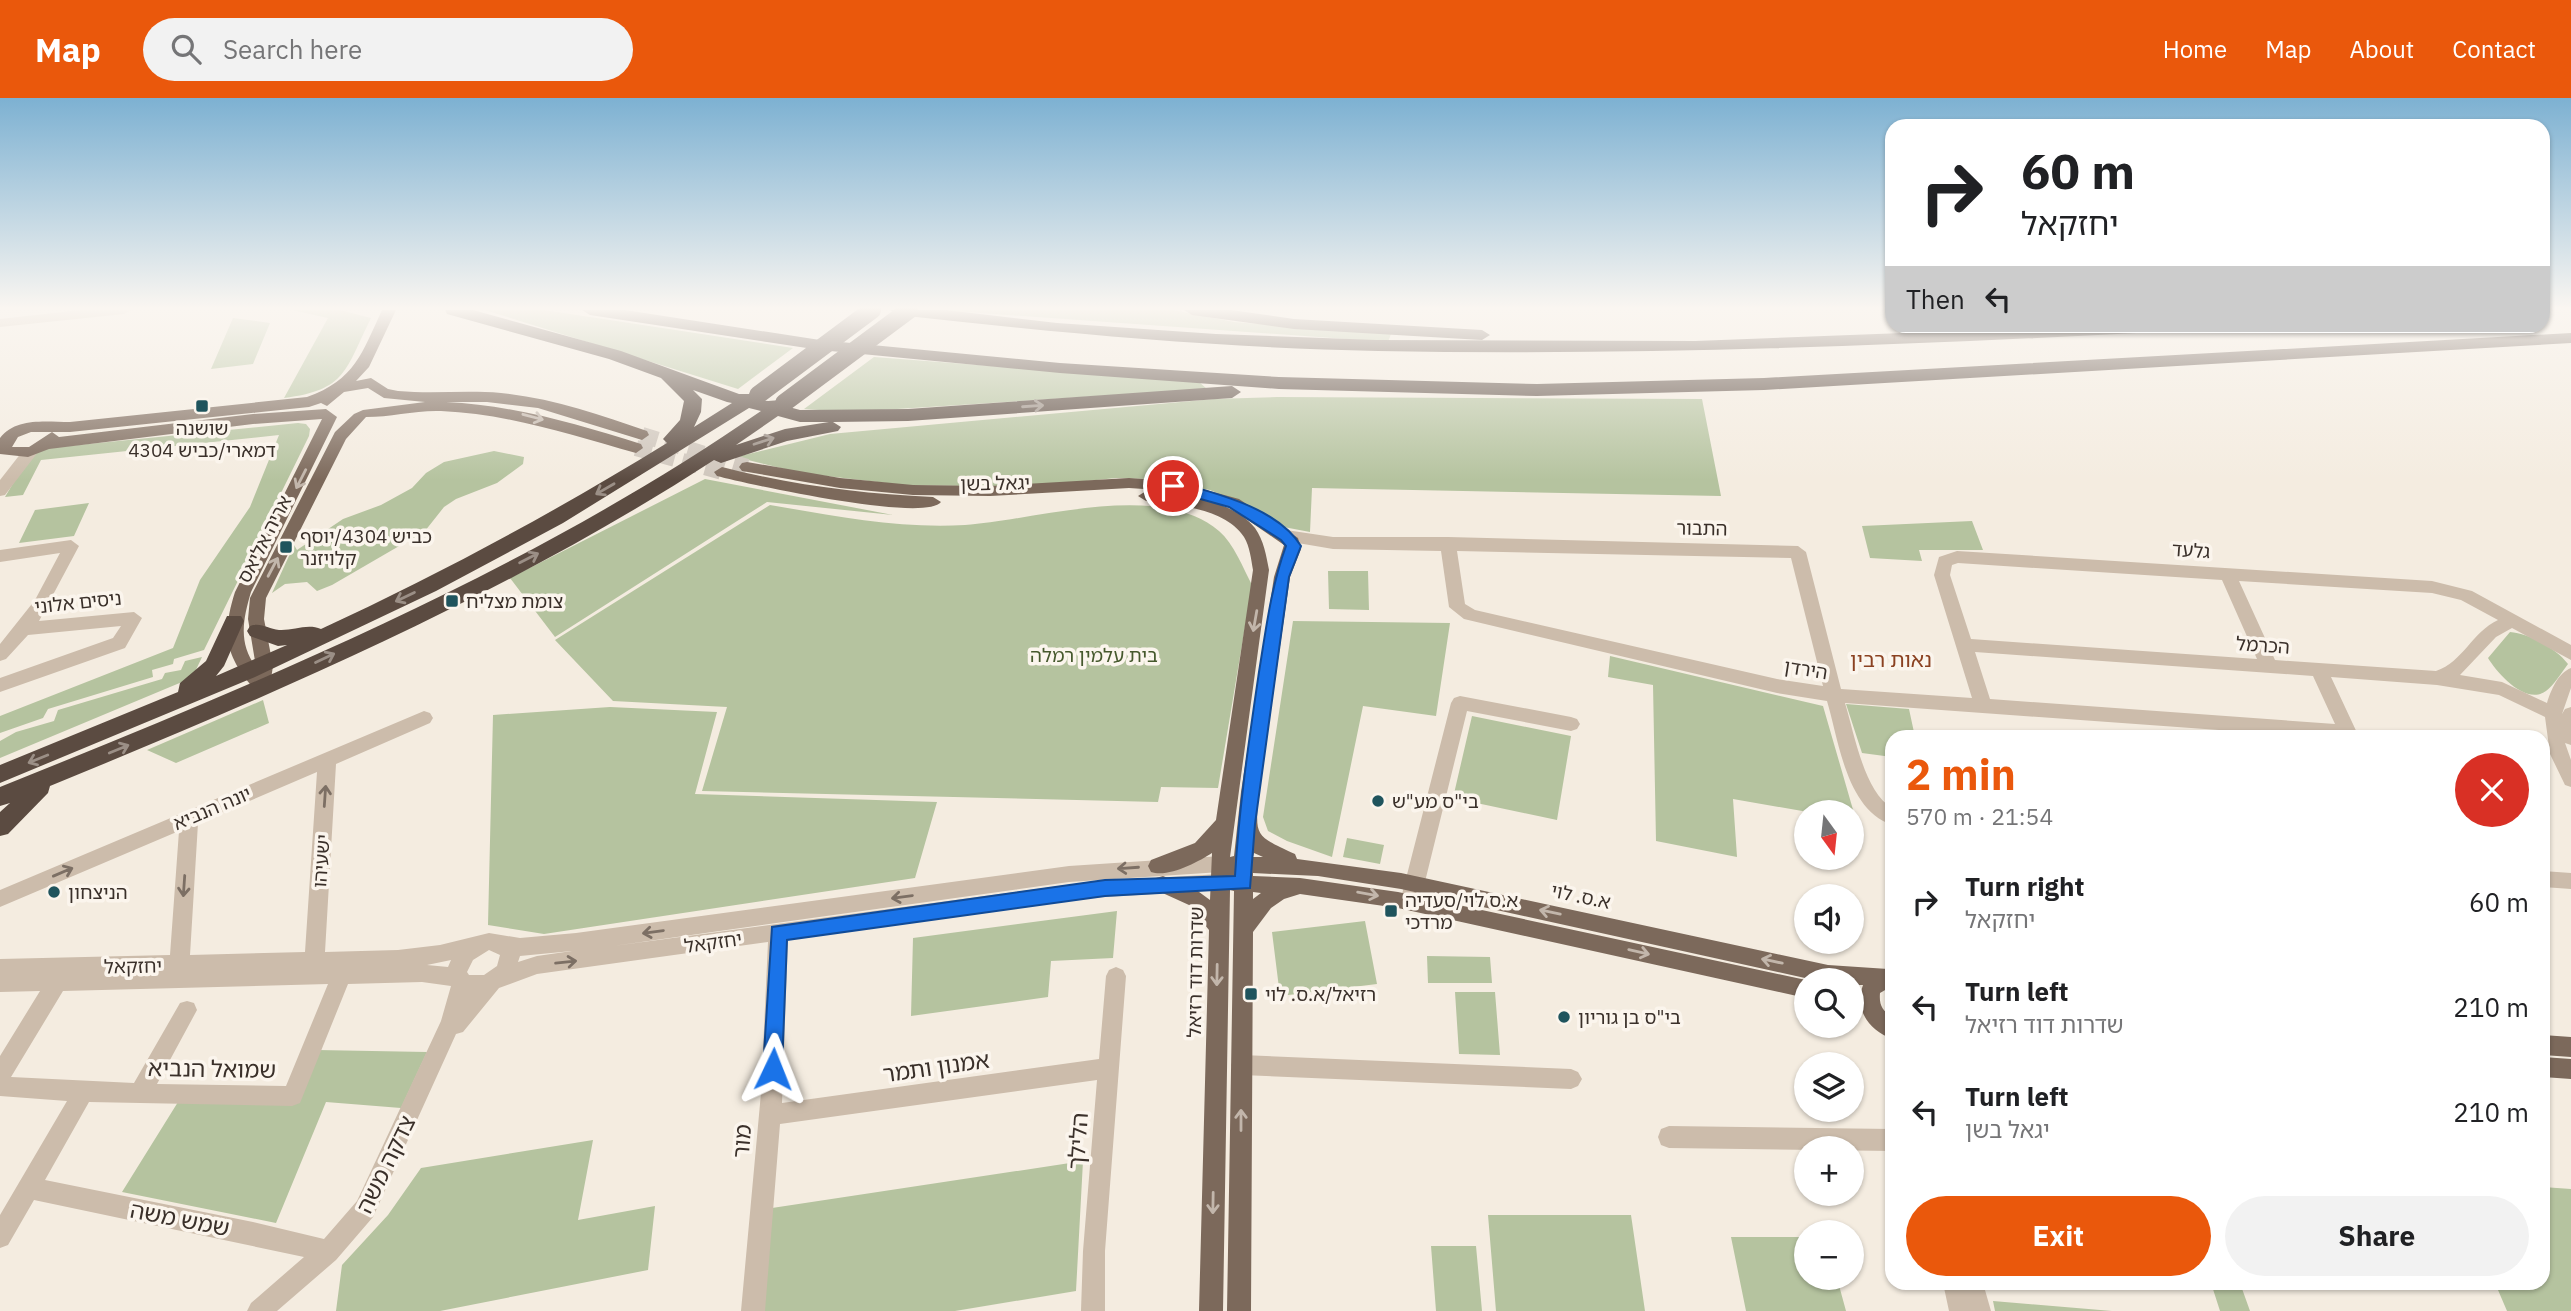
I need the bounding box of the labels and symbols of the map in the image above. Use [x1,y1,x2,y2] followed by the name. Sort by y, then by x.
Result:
[194,398,210,414] marker: שושנה דמארי/כביש 4304
[1021,399,1044,412] one-way arrow
[522,411,544,424] one-way arrow
[128,416,276,462] place label: שושנה דמארי/כביש 4304
[752,434,774,446] one-way arrow
[1143,456,1203,516] pin
[293,468,307,488] one-way arrow
[960,470,1030,496] street label: יגאל בשן
[596,482,616,496] one-way arrow
[232,491,296,587] street label: אריה אליאס
[1676,516,1728,540] street label: התבור
[300,524,432,570] place label: כביש 4304/יוסף קלויזנר
[2171,537,2211,563] street label: גלעד
[278,539,294,555] marker: כביש 4304/יוסף קלויזנר
[518,551,539,564] one-way arrow
[267,557,280,578] one-way arrow
[33,586,123,618] street label: ניסים אלוני
[466,589,563,613] place label: צומת מצליח
[395,591,416,605] one-way arrow
[444,593,460,609] marker: צומת מצליח
[1248,609,1261,632] one-way arrow
[2235,631,2291,659] street label: הכרמל
[1030,643,1158,667] park label: בית עלמין רמלה
[1850,645,1932,673] district label: נאות רבין
[314,651,335,665] one-way arrow
[1783,654,1829,684] street label: הירדן
[108,742,129,755] one-way arrow
[28,753,49,766] one-way arrow
[169,781,255,835] street label: יונה הנביא
[318,785,331,808] one-way arrow
[1392,789,1479,813] place label: בי"ס מע"ש
[1370,793,1386,809] marker: בי"ס מע"ש
[1794,800,1864,870] north arrow
[307,833,335,889] street label: ישעיהו
[1117,862,1140,875] one-way arrow
[51,865,73,878] one-way arrow
[178,874,191,897] one-way arrow
[1549,878,1613,914] street label: א.ס. לוי
[68,880,128,904] place label: הניצחון
[46,884,62,900] marker: הניצחון
[1356,888,1379,902] one-way arrow
[1405,888,1518,934] place label: א.ס לוי/סעדיה מרדכי
[891,891,914,904] one-way arrow
[1383,903,1399,919] marker: א.ס לוי/סעדיה מרדכי
[1539,905,1562,919] one-way arrow
[1182,906,1208,1038] street label: שדרות דוד רזיאל
[642,925,664,938] one-way arrow
[683,926,743,958] street label: יחזקאל
[1627,947,1649,960] one-way arrow
[104,953,162,979] street label: יחזקאל
[1761,954,1784,968] one-way arrow
[554,956,577,969] one-way arrow
[1211,963,1224,986] one-way arrow
[1265,982,1376,1006] place label: רזיאל/א.ס. לוי
[1243,986,1259,1002] marker: רזיאל/א.ס. לוי
[1578,1005,1681,1029] place label: בי"ס בן גוריון
[1556,1009,1572,1025] marker: בי"ס בן גוריון
[736,1032,810,1106] position arrow
[881,1044,991,1088] street label: אמנון ותמר
[148,1052,276,1084] street label: שמואל הנביא
[1234,1109,1248,1132] one-way arrow
[348,1110,422,1218] street label: צדקה משה
[1060,1111,1094,1171] street label: הלילך
[725,1123,757,1159] street label: מור
[1206,1191,1220,1214] one-way arrow
[128,1194,232,1242] street label: שמש משה

